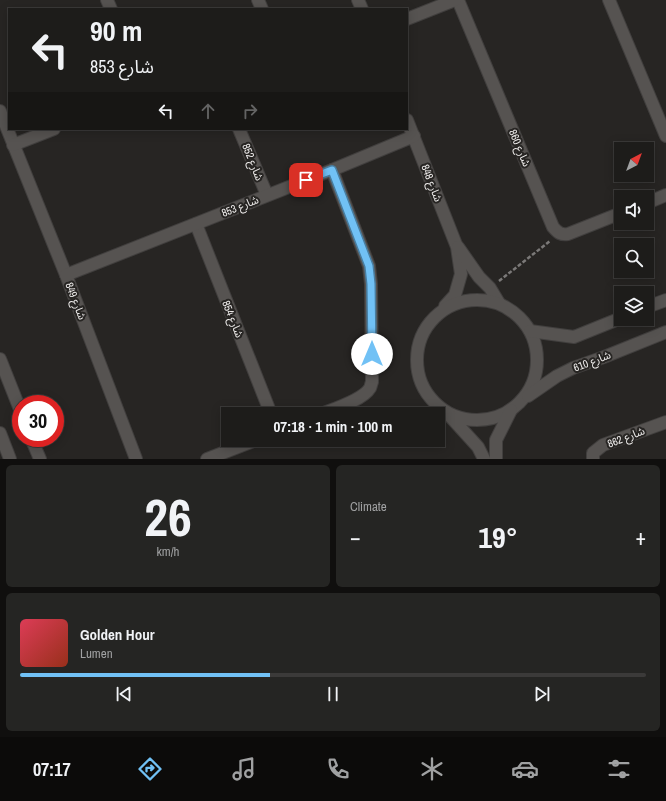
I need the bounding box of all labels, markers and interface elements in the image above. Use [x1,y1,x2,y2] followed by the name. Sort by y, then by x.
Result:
[90,12,142,50] text: 90 m
[24,24,76,76] icon: left
[90,54,154,79] text: شارع 853
[155,100,177,122] icon: left
[197,100,219,122] icon: ahead
[239,100,261,122] icon: right
[505,127,534,169] street label: شارع 860
[238,141,267,183] street label: شارع 852
[614,142,654,182] north arrow
[614,142,654,326] map controls
[418,162,446,204] street label: شارع 848
[289,163,323,197] pin
[295,169,317,191] icon: arrive
[614,190,654,230] button: sound
[219,192,261,221] street label: شارع 853
[614,238,654,278] button: search
[62,280,90,322] street label: شارع 849
[614,286,654,326] button: layers
[218,298,247,340] street label: شارع 854
[351,333,393,375] position arrow
[571,347,613,375] street label: شارع 610
[12,395,64,447] speed limit sign: 30
[274,416,392,437] text: 07:18 · 1 min · 100 m
[605,423,647,451] street label: شارع 862
[144,482,192,552] text: 26
[350,498,387,515] text: Climate
[478,517,518,557] text: 19°
[350,522,361,552] text: −
[635,522,646,552] text: +
[156,543,180,560] text: km/h
[80,624,155,645] text: Golden Hour
[80,645,113,662] text: Lumen
[113,683,135,705] icon: previous
[322,683,344,705] icon: pause
[531,683,553,705] icon: next
[136,755,164,783] icon: directions
[230,755,258,783] icon: music
[324,755,352,783] icon: phone
[418,755,446,783] icon: climate
[511,755,539,783] icon: car
[605,755,633,783] icon: filters
[33,757,71,782] text: 07:17

